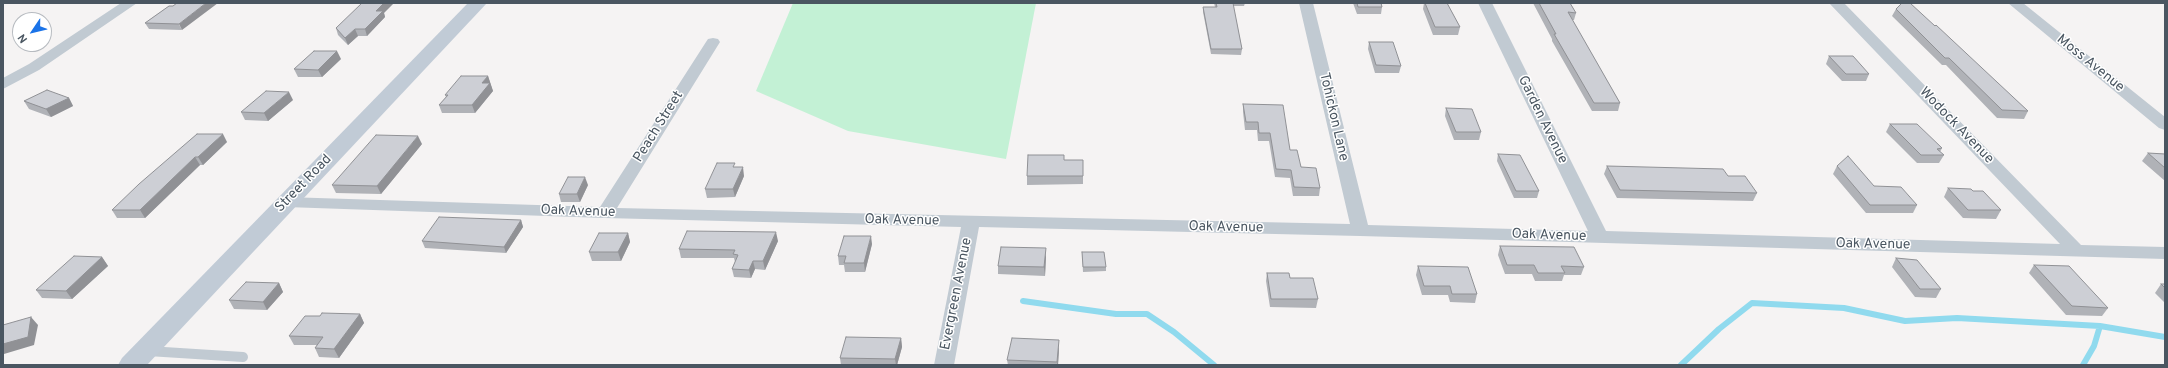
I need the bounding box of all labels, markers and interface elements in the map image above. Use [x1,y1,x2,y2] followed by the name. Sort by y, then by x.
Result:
[12,12,52,52] north arrow
[15,31,31,46] text: N
[2053,32,2127,96] street label: Moss Avenue
[1315,71,1351,163] street label: Tohickon Lane
[1513,73,1571,167] street label: Garden Avenue
[1915,84,1997,168] street label: Wodock Avenue
[631,88,687,166] street label: Peach Street
[272,151,336,217] street label: Street Road
[540,202,616,222] street label: Oak Avenue
[864,212,940,230] street label: Oak Avenue
[1188,219,1264,237] street label: Oak Avenue
[1511,226,1587,246] street label: Oak Avenue
[938,236,976,352] street label: Evergreen Avenue
[1835,236,1911,254] street label: Oak Avenue

